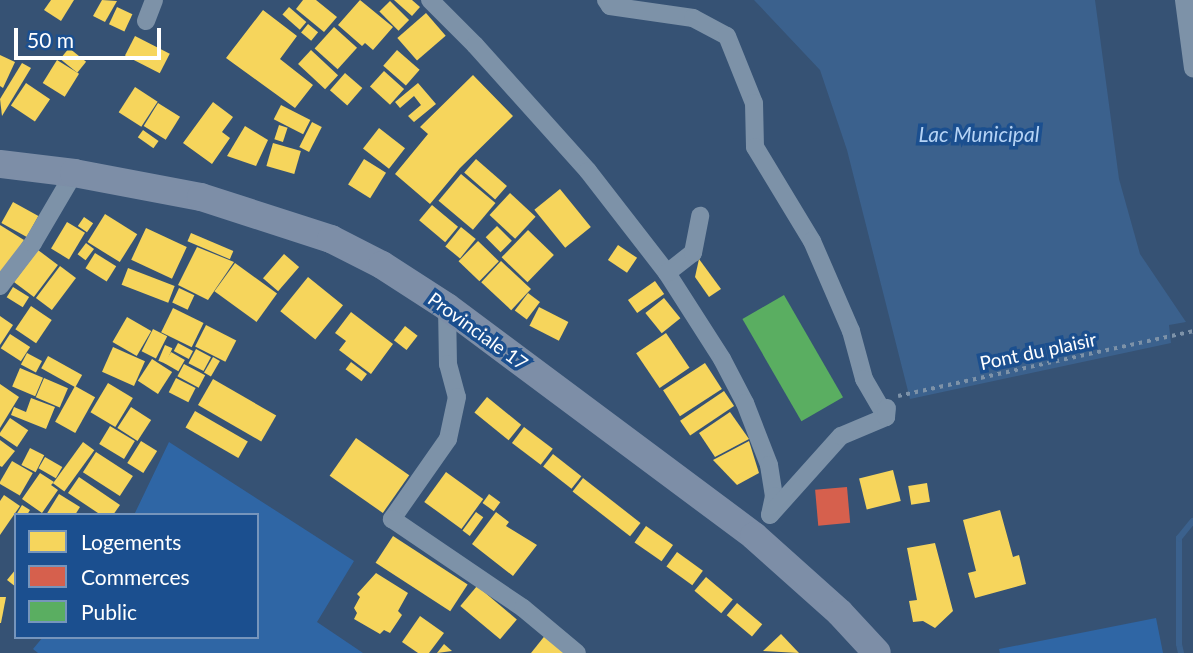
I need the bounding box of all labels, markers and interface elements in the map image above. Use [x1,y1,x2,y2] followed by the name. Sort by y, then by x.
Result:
[18,14,164,58] scale bar
[27,27,74,52] text: 50 m
[919,121,1039,147] water label: Lac Municipal
[424,287,532,375] street label: Provinciale 17
[978,328,1098,374] street label: Pont du plaisir
[14,513,259,639] legend
[81,529,181,554] text: Logements
[81,564,190,589] text: Commerces
[81,599,137,624] text: Public

